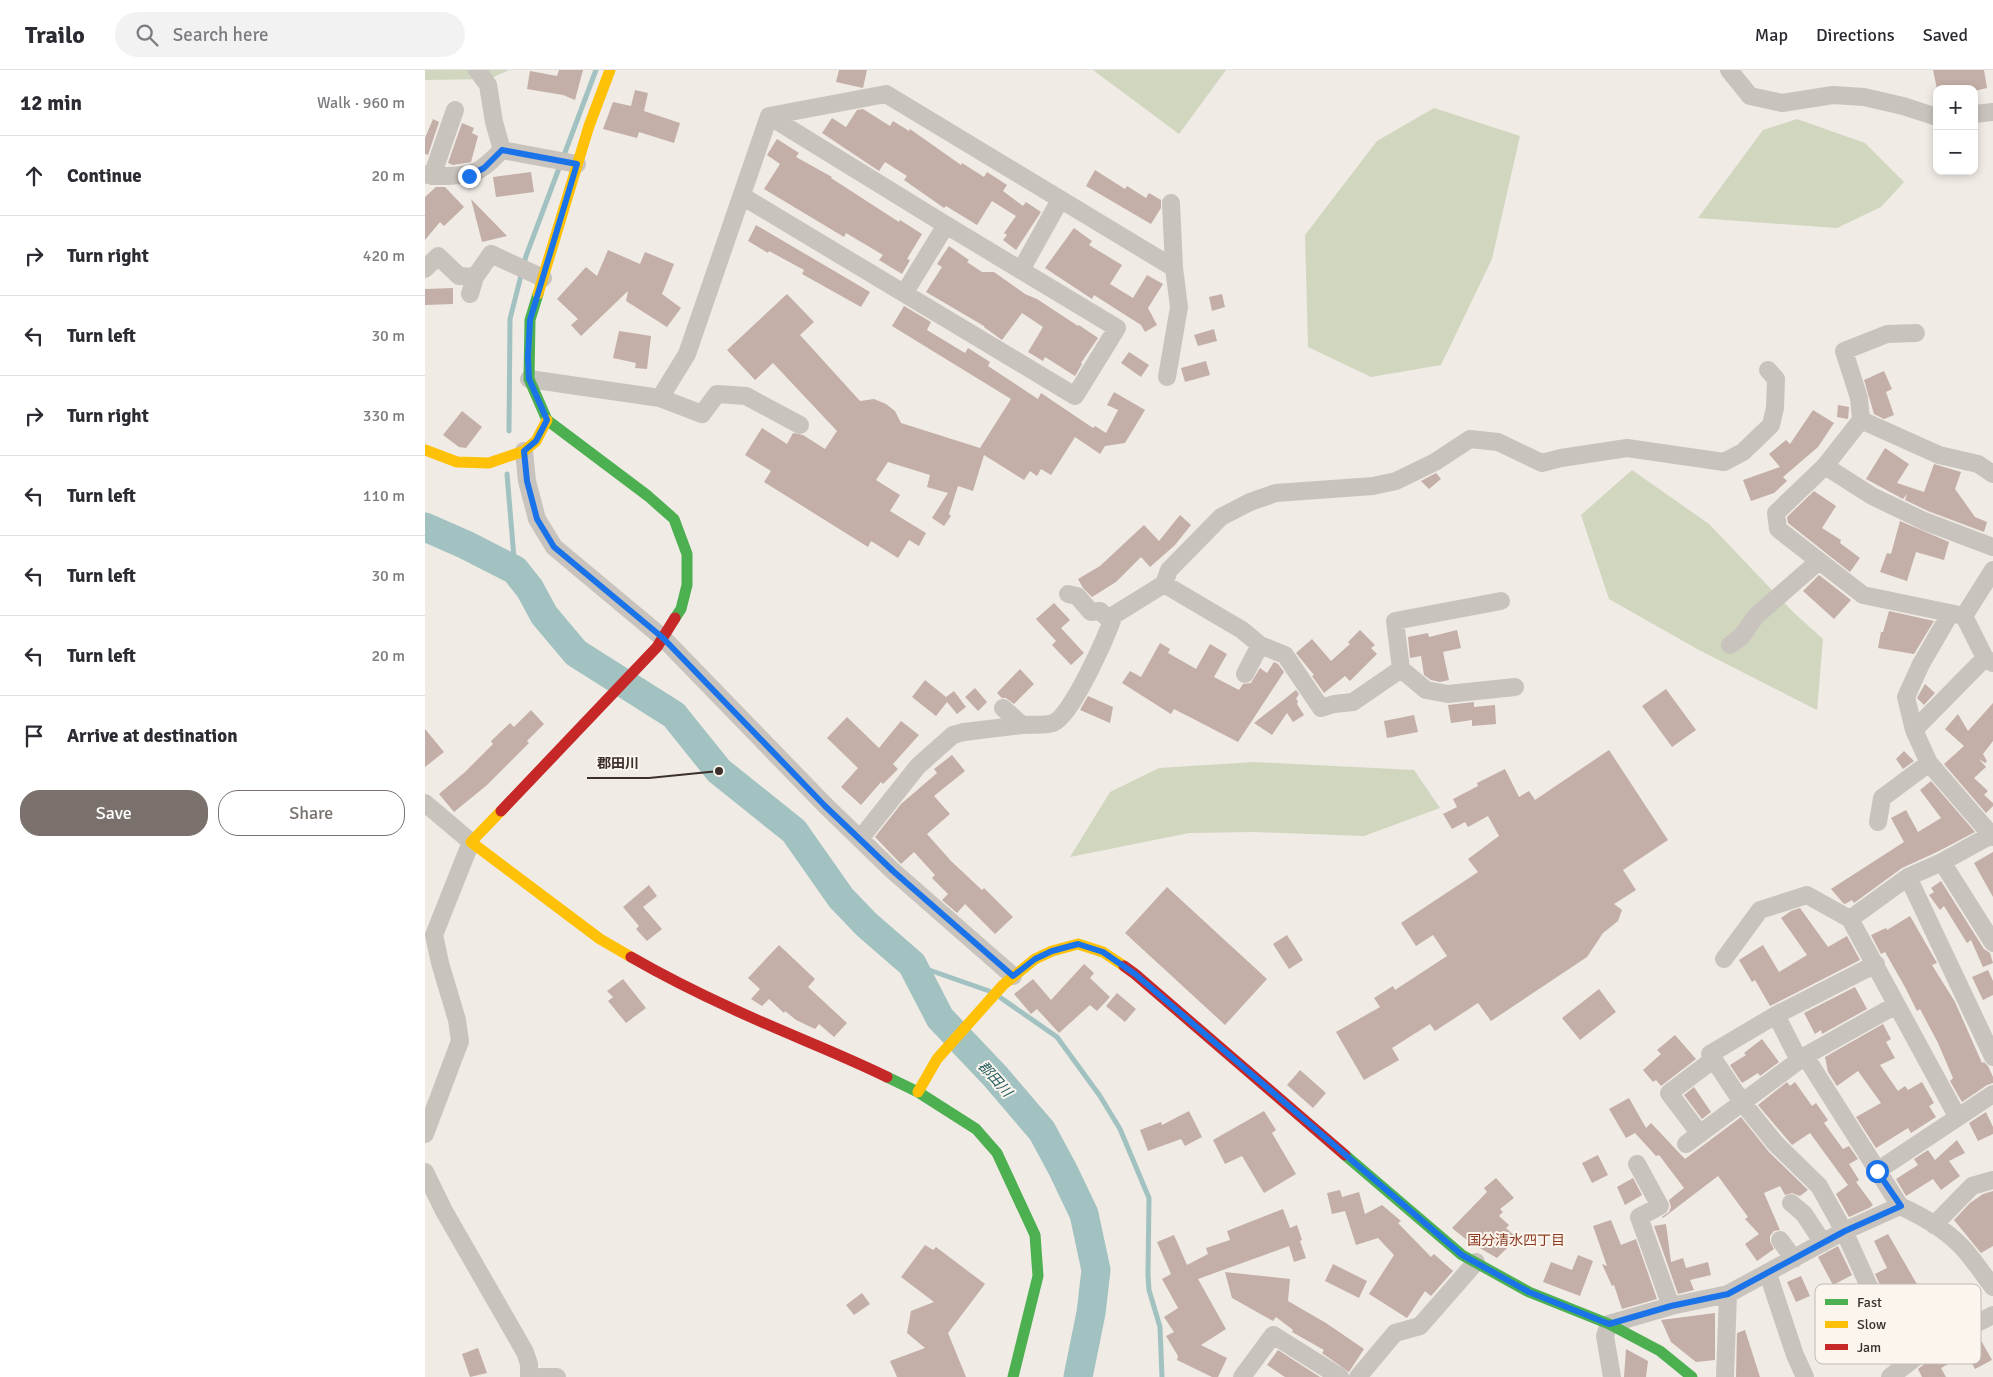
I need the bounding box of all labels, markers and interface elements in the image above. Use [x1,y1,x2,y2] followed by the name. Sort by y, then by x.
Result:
[115,12,465,57] search box
[25,20,85,50] text: Trailo
[133,21,161,49] icon: search
[173,23,269,47] text: Search here
[1755,24,1788,46] text: Map
[1816,24,1895,46] text: Directions
[1923,24,1968,46] text: Saved
[1933,85,1978,175] map controls
[1933,85,1978,130] button: +
[20,90,82,116] text: 12 min
[317,93,405,113] text: Walk · 960 m
[1933,130,1978,175] button: −
[20,162,48,190] icon: ahead
[67,164,142,188] text: Continue
[458,165,481,188] route end
[371,166,405,186] text: 20 m
[20,242,48,270] icon: right
[67,244,149,268] text: Turn right
[363,246,405,266] text: 420 m
[20,322,48,350] icon: left
[67,324,136,348] text: Turn left
[371,326,405,346] text: 30 m
[20,402,48,430] icon: right
[67,404,149,428] text: Turn right
[363,406,405,426] text: 330 m
[20,482,48,510] icon: left
[67,484,136,508] text: Turn left
[363,486,405,506] text: 110 m
[20,562,48,590] icon: left
[67,564,136,588] text: Turn left
[371,566,405,586] text: 30 m
[20,642,48,670] icon: left
[67,644,136,668] text: Turn left
[371,646,405,666] text: 20 m
[20,722,48,750] icon: arrive
[67,724,238,748] text: Arrive at destination
[587,749,649,778] callout: 郡田川
[597,755,639,772] text: 郡田川
[20,790,208,836] button: Save
[218,790,405,836] button: Share
[975,1058,1017,1102] water label: 郡田川
[1866,1160,1889,1183] route start
[1467,1232,1565,1249] district label: 国分清水四丁目
[1815,1284,1981,1364] legend
[1857,1294,1882,1311] text: Fast
[1857,1316,1886,1333] text: Slow
[1857,1339,1881,1356] text: Jam

